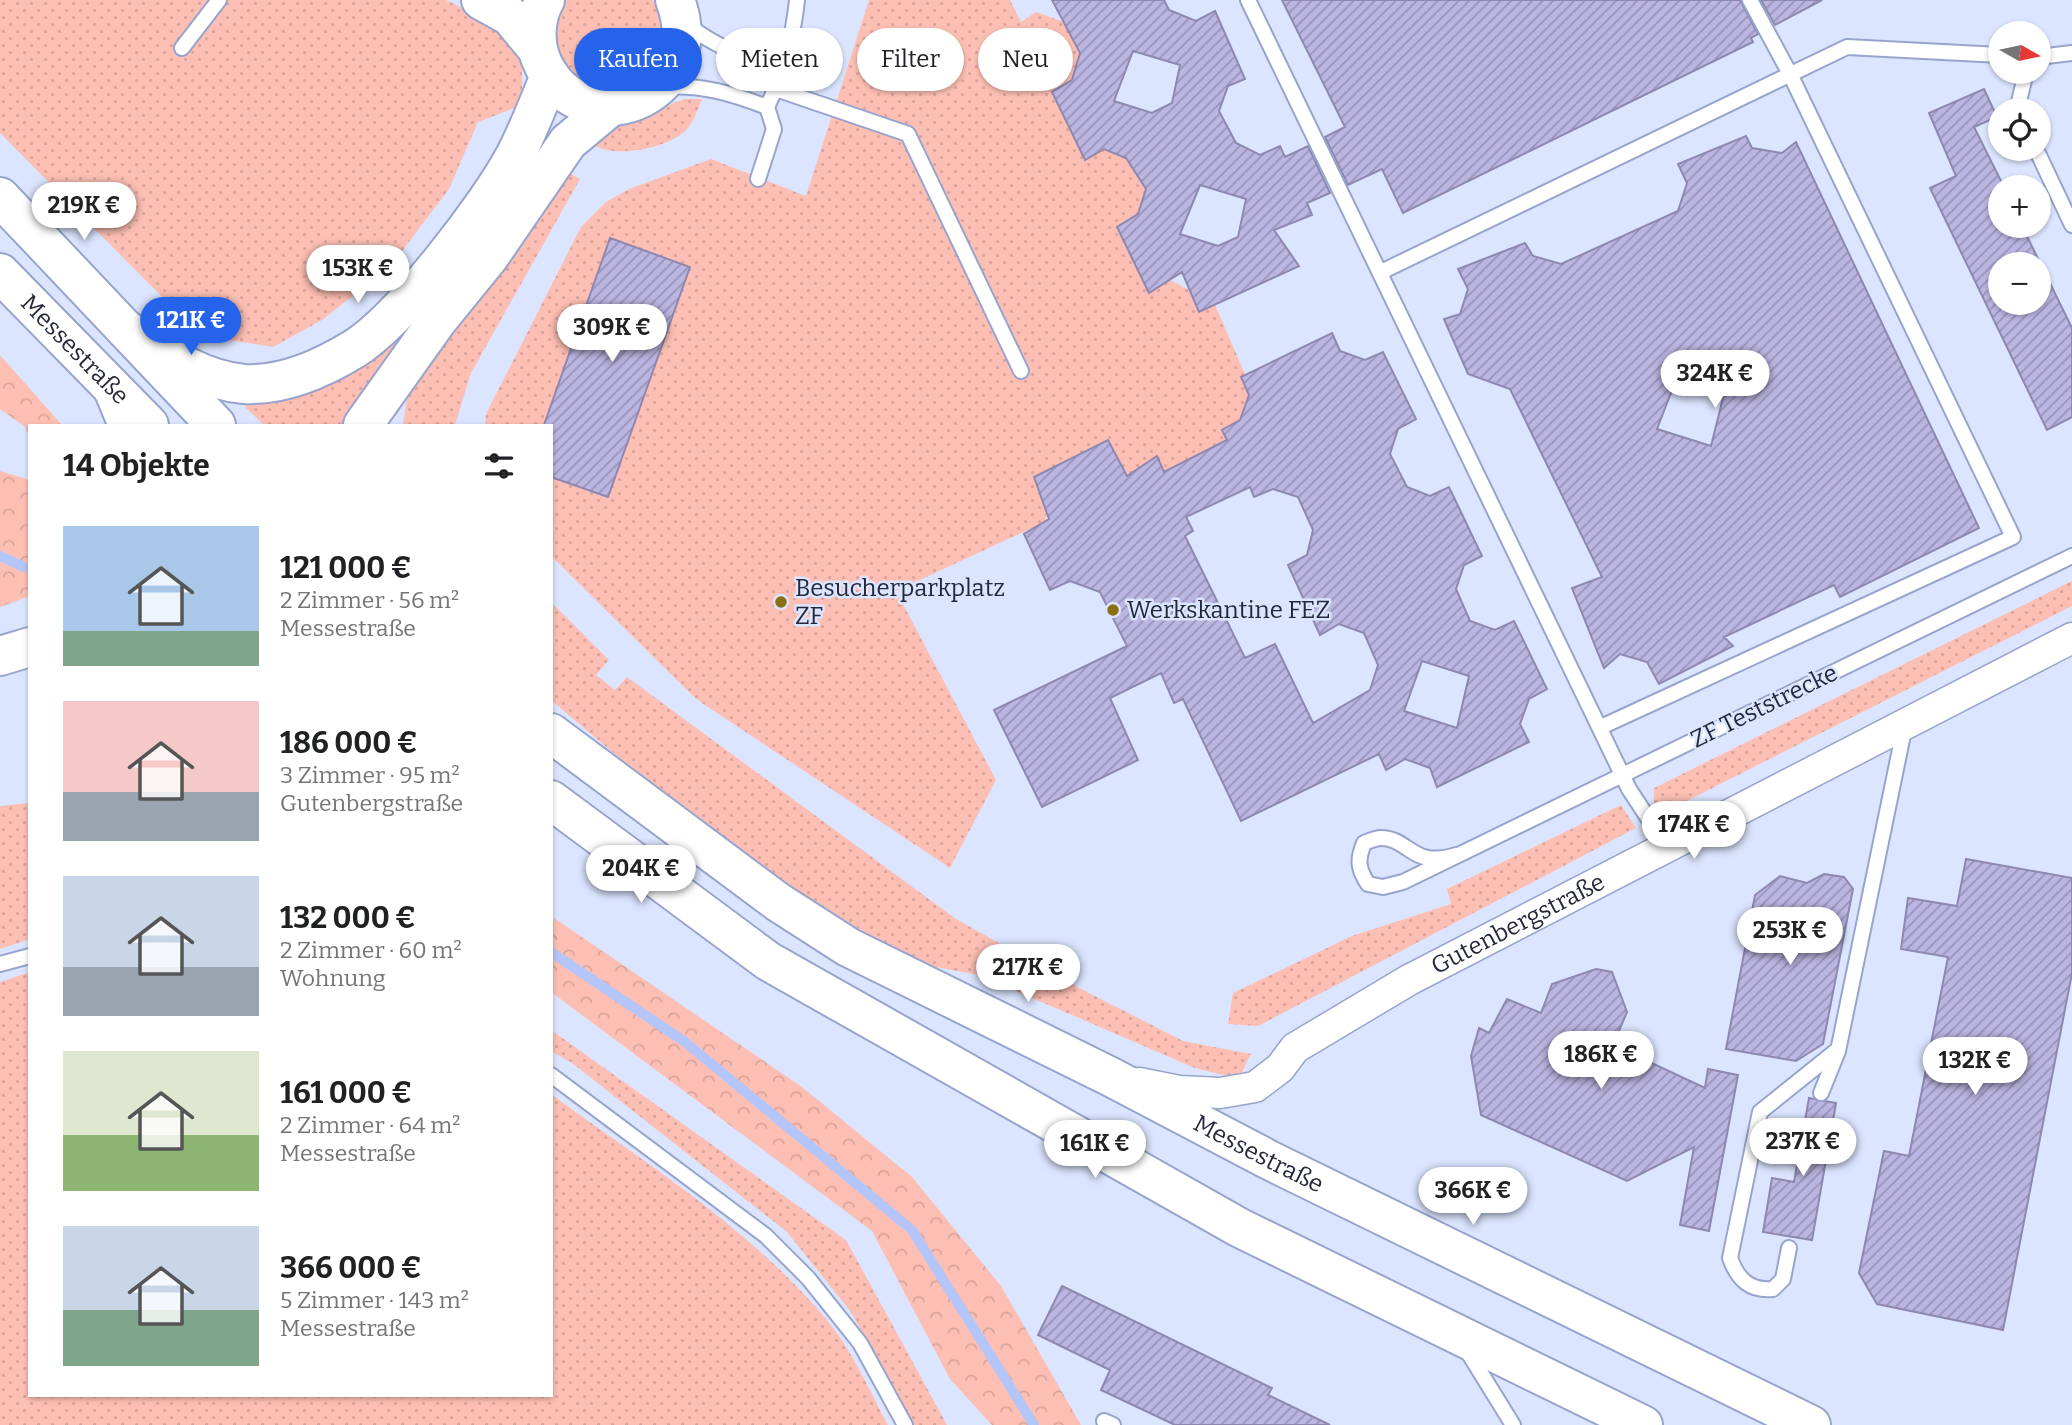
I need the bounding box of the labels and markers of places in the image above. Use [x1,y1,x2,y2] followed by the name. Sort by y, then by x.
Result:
[27,182,141,242] pin: 219K €
[301,246,415,305] pin: 153K €
[134,298,248,357] pin: 121K €
[555,304,669,364] pin: 309K €
[1658,350,1772,410] pin: 324K €
[795,574,1005,630] place label: Besucherparkplatz ZF
[773,594,789,610] marker: Besucherparkplatz ZF
[1127,596,1330,624] place label: Werkskantine FEZ
[1105,602,1121,618] marker: Werkskantine FEZ
[1637,802,1751,861] pin: 174K €
[584,846,698,905] pin: 204K €
[1733,908,1847,967] pin: 253K €
[971,944,1085,1004] pin: 217K €
[1544,1032,1658,1091] pin: 186K €
[1918,1038,2032,1097] pin: 132K €
[1746,1118,1860,1178] pin: 237K €
[1038,1120,1152,1180] pin: 161K €
[1416,1168,1530,1227] pin: 366K €

